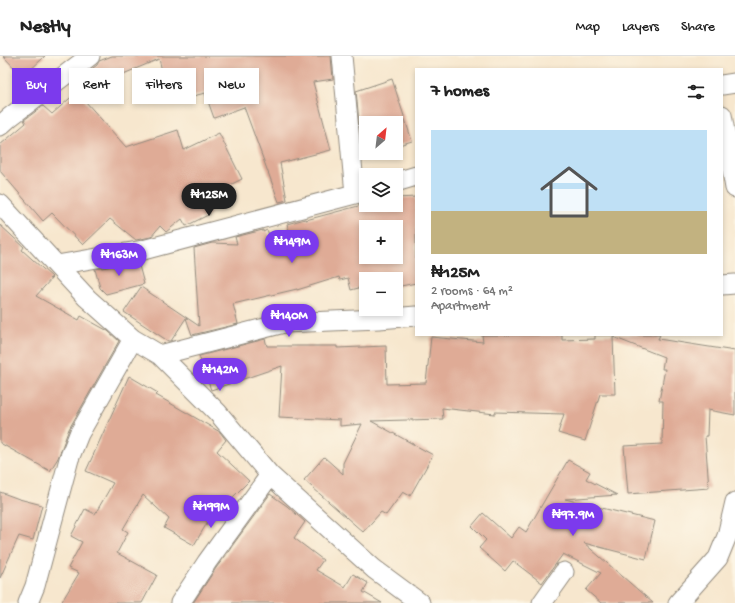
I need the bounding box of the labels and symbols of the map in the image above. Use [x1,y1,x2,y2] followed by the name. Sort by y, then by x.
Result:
[359,116,403,160] north arrow
[181,183,237,217] pin: ₦125M
[264,230,320,264] pin: ₦149M
[91,243,147,277] pin: ₦163M
[261,304,317,338] pin: ₦140M
[192,358,248,392] pin: ₦142M
[183,495,239,529] pin: ₦199M
[540,503,606,537] pin: ₦97.9M

